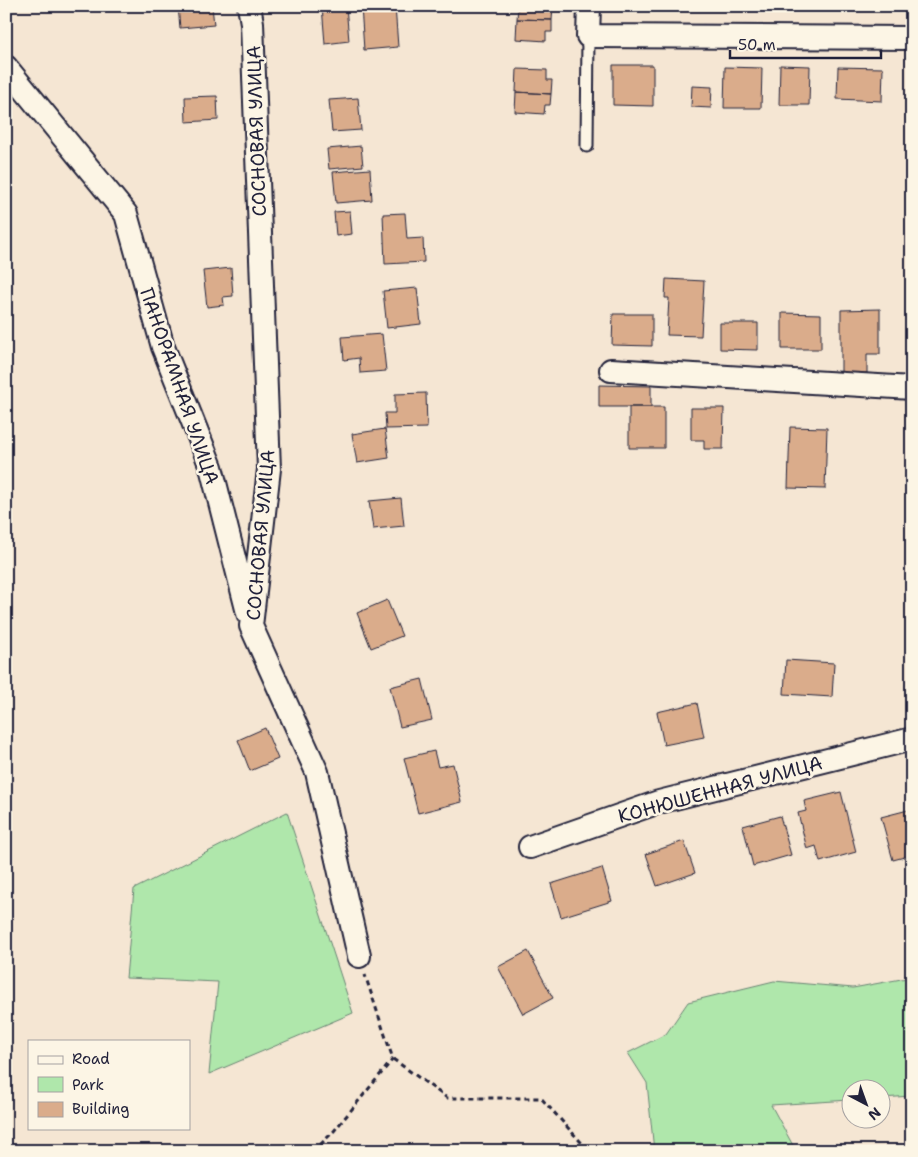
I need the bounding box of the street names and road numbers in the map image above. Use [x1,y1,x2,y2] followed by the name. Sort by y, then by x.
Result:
[241,45,272,217] street label: СОСНОВАЯ УЛИЦА
[134,284,225,488] street label: ПАНОРАМНАЯ УЛИЦА
[241,448,280,621] street label: СОСНОВАЯ УЛИЦА
[615,750,825,829] street label: КОНЮШЕННАЯ УЛИЦА

